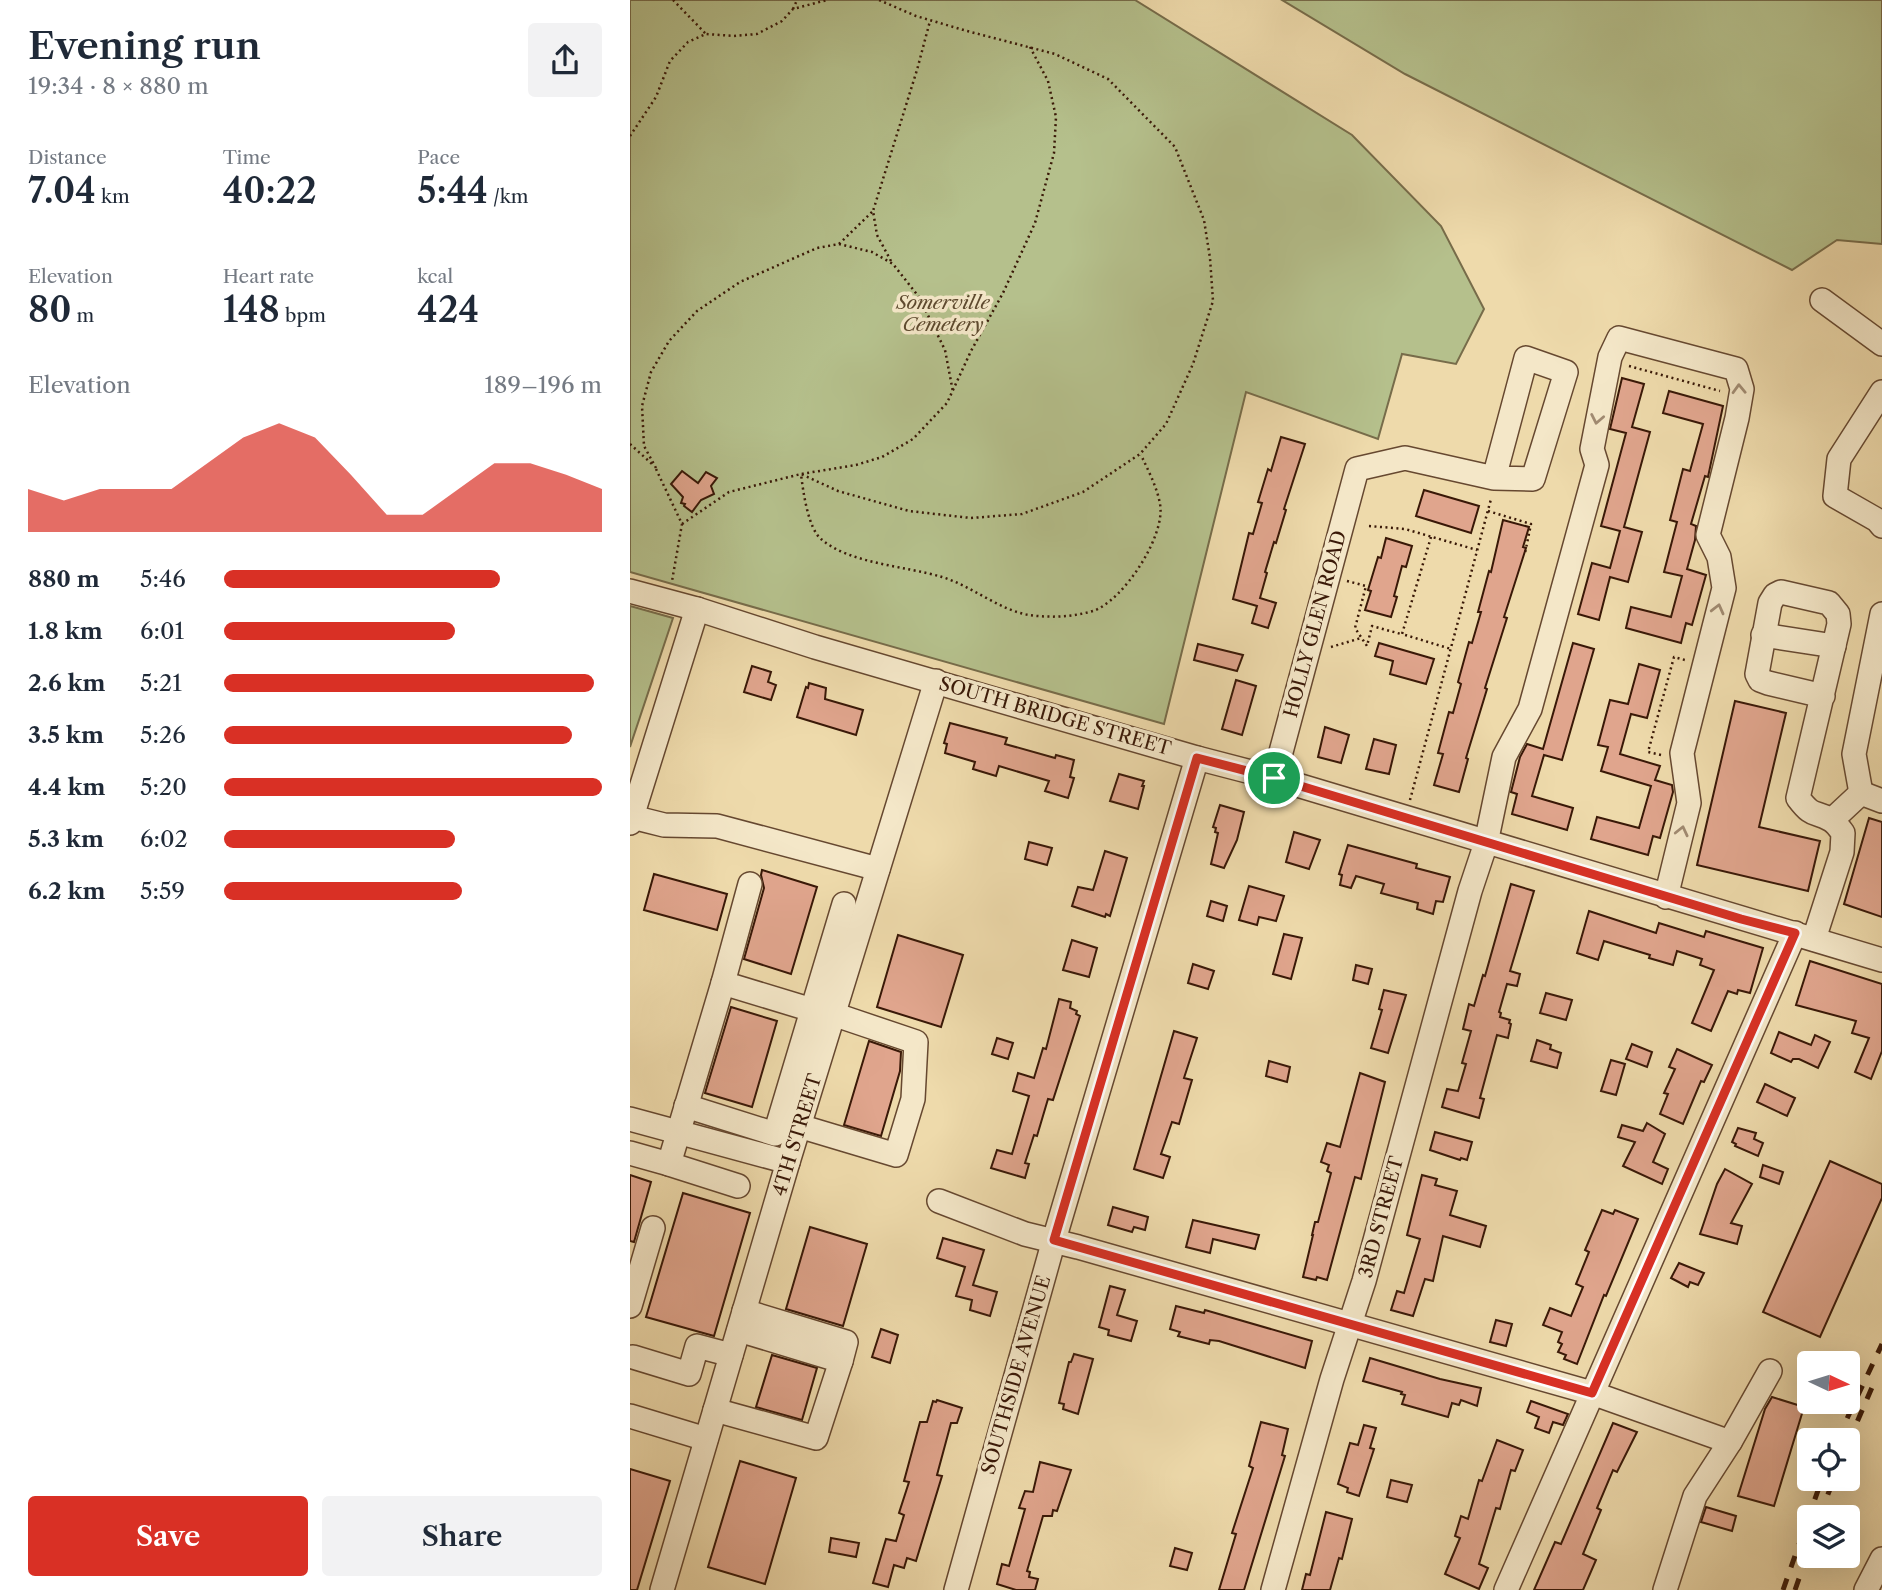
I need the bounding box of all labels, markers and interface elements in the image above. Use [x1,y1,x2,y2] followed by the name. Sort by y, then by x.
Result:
[28,22,261,69] text: Evening run
[528,23,602,97] button: share
[28,72,209,100] text: 19:34 · 8 × 880 m
[28,146,107,169] text: Distance
[223,146,271,169] text: Time
[417,146,460,169] text: Pace
[28,169,96,212] text: 7.04
[223,169,317,212] text: 40:22
[417,169,488,212] text: 5:44
[96,185,130,208] text: km
[488,185,528,208] text: /km
[28,265,113,288] text: Elevation
[223,265,314,288] text: Heart rate
[417,265,453,288] text: kcal
[28,288,72,331] text: 80
[223,288,280,331] text: 148
[417,288,479,331] text: 424
[895,291,990,336] park label: Somerville Cemetery
[72,304,94,327] text: m
[280,304,326,327] text: bpm
[28,371,131,399] text: Elevation
[484,371,602,399] text: 189–196 m
[1732,383,1747,394] one-way arrow
[1591,413,1606,425] one-way arrow
[1279,528,1351,720] street label: HOLLY GLEN ROAD
[28,565,100,593] text: 880 m
[140,565,186,593] text: 5:46
[1710,603,1724,615] one-way arrow
[28,617,103,645] text: 1.8 km
[140,617,184,645] text: 6:01
[28,669,106,697] text: 2.6 km
[140,669,182,697] text: 5:21
[936,672,1174,760] street label: SOUTH BRIDGE STREET
[28,721,104,749] text: 3.5 km
[140,721,186,749] text: 5:26
[1244,748,1304,808] pin
[1255,759,1293,797] icon: arrive
[28,773,105,801] text: 4.4 km
[140,773,187,801] text: 5:20
[28,825,104,853] text: 5.3 km
[140,825,188,853] text: 6:02
[1674,825,1688,837] one-way arrow
[28,877,106,905] text: 6.2 km
[140,877,185,905] text: 5:59
[768,1070,827,1199] street label: 4TH STREET
[1354,1153,1408,1280] street label: 3RD STREET
[977,1273,1055,1477] street label: SOUTHSIDE AVENUE
[1797,1351,1860,1414] north arrow
[1797,1351,1860,1568] map controls
[1797,1428,1860,1491] button: locate
[28,1496,308,1576] button: Save
[322,1496,602,1576] button: Share
[1797,1505,1860,1568] button: layers

